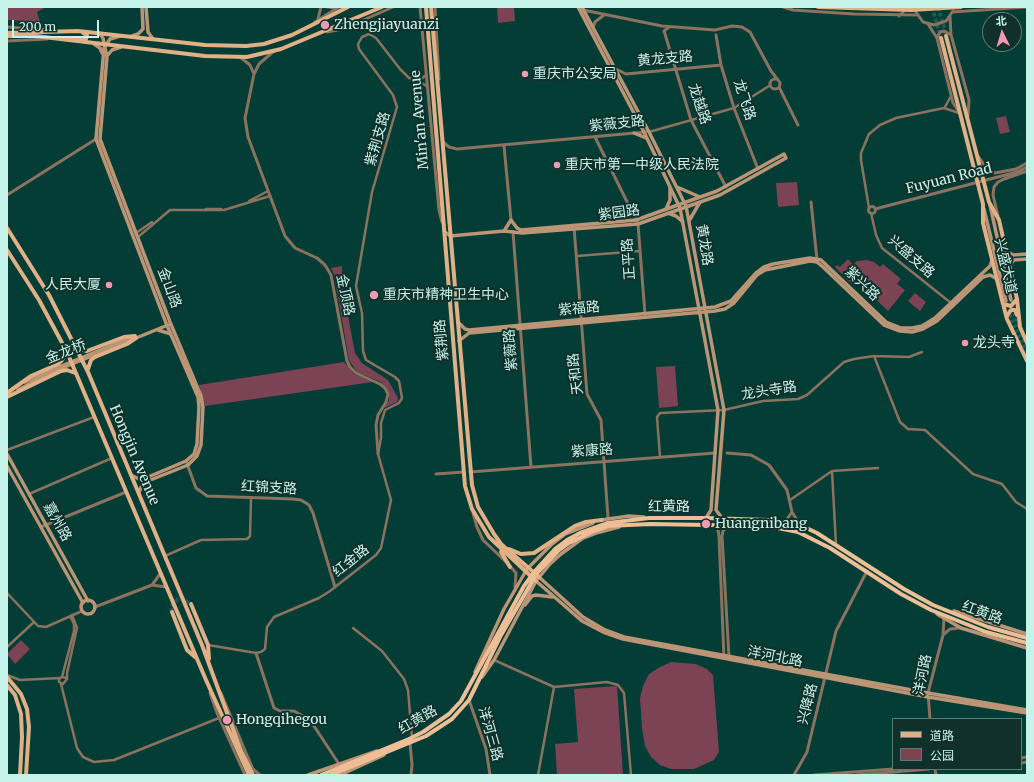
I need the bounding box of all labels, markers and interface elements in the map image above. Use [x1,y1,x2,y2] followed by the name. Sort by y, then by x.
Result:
[14,12,101,38] scale bar
[982,12,1022,52] north arrow
[995,14,1007,28] text: 北
[334,17,439,33] place label: Zhengjiayuanzi
[19,19,56,34] text: 200 m
[319,19,331,31] marker: Zhengjiayuanzi
[636,48,694,70] street label: 黄龙支路
[533,66,617,82] place label: 重庆市公安局
[520,69,530,79] marker: 重庆市公安局
[407,70,433,170] street label: Min'an Avenue
[730,77,758,123] street label: 龙飞路
[684,81,714,127] street label: 龙越路
[362,110,394,168] street label: 紫荆支路
[588,113,646,135] street label: 紫薇支路
[565,157,719,173] place label: 重庆市第一中级人民法院
[552,160,562,170] marker: 重庆市第一中级人民法院
[904,160,994,198] street label: Fuyuan Road
[597,202,641,224] street label: 紫园路
[692,223,716,267] street label: 黄龙路
[884,232,938,282] street label: 兴盛支路
[619,237,639,281] street label: 正平路
[991,237,1019,295] street label: 兴盛大道
[841,263,883,305] street label: 紫兴路
[154,265,184,311] street label: 金山路
[332,273,358,317] street label: 金顶路
[45,277,101,293] place label: 人民大厦
[104,280,114,290] marker: 人民大厦
[383,287,509,303] place label: 重庆市精神卫生中心
[368,289,380,301] marker: 重庆市精神卫生中心
[557,299,601,319] street label: 紫福路
[432,318,452,362] street label: 紫荆路
[501,328,521,372] street label: 紫薇路
[973,335,1015,351] place label: 龙头寺
[43,336,89,368] street label: 金龙桥
[960,338,970,348] marker: 龙头寺
[565,352,587,396] street label: 天和路
[740,378,798,404] street label: 龙头寺路
[105,402,163,508] street label: Hongjin Avenue
[570,441,614,461] street label: 紫康路
[241,478,297,498] street label: 红锦支路
[648,499,690,515] street label: 红黄路
[39,500,75,544] street label: 嘉州路
[715,516,807,532] place label: Huangnibang
[700,518,712,530] marker: Huangnibang
[329,541,373,581] street label: 红金路
[959,598,1005,628] street label: 红黄路
[746,643,804,671] street label: 洋河北路
[911,653,935,697] street label: 洋河路
[795,682,821,726] street label: 兴降路
[396,702,440,738] street label: 红黄路
[474,705,506,763] street label: 洋河三路
[236,712,327,728] place label: Hongqihegou
[221,714,233,726] marker: Hongqihegou
[892,718,1022,770] legend
[930,728,954,743] text: 道路
[930,748,954,763] text: 公园

